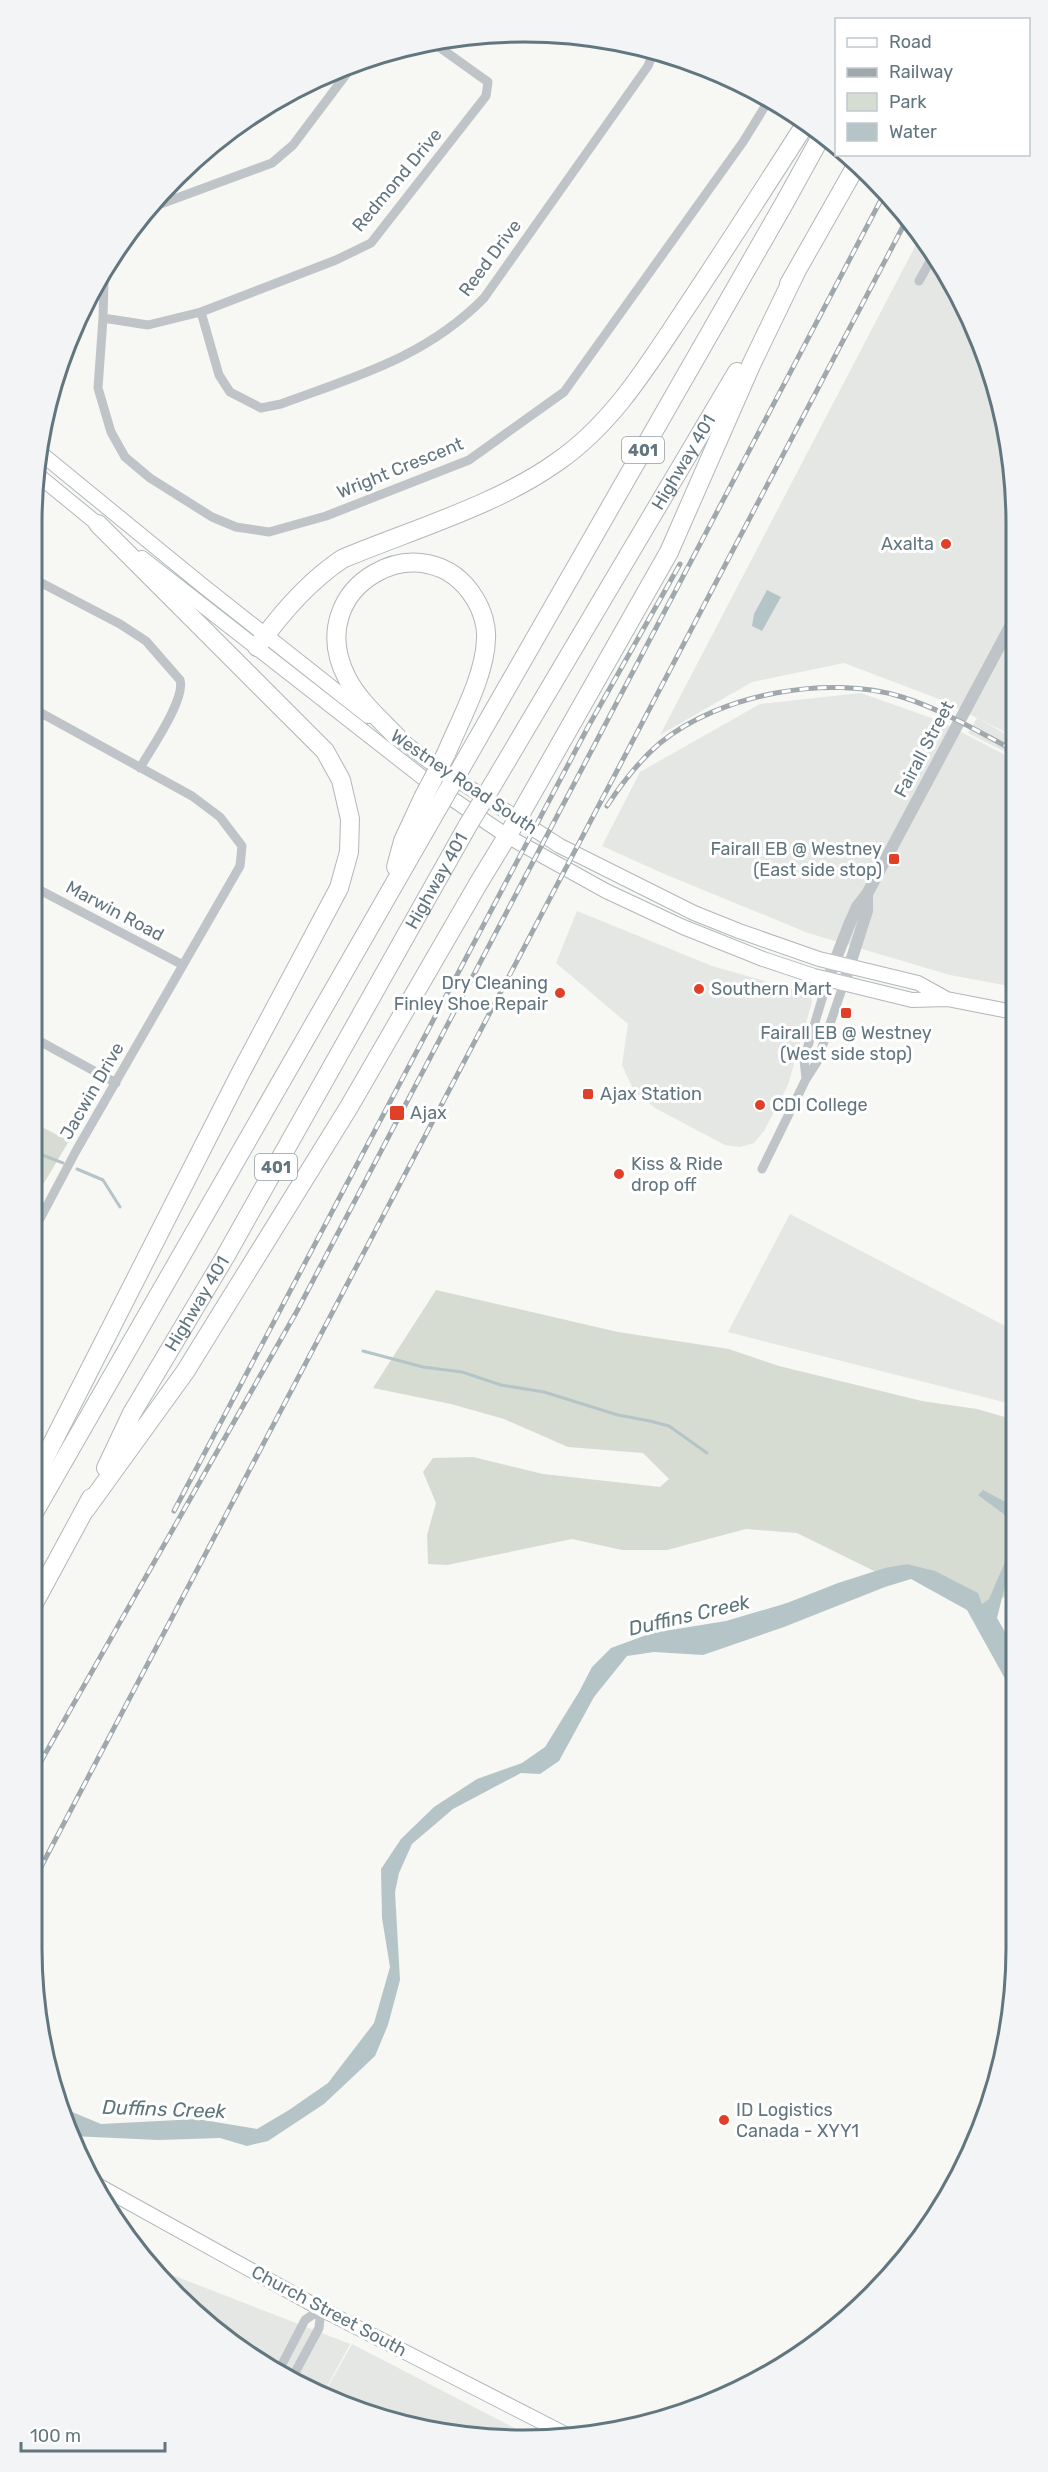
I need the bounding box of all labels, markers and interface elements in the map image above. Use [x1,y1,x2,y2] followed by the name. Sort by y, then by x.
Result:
[835,18,1030,156] legend
[889,31,932,53] text: Road
[889,61,953,83] text: Railway
[889,91,927,113] text: Park
[889,121,937,143] text: Water
[347,124,447,236] street label: Redmond Drive
[454,215,526,301] street label: Reed Drive
[647,411,720,514] street label: Highway 401
[334,433,466,503] street label: Wright Crescent
[622,437,664,463] road number: 401
[881,533,934,555] place label: Axalta
[939,537,953,551] marker: Axalta
[889,697,959,801] street label: Fairall Street
[386,725,542,839] street label: Westney Road South
[401,829,472,933] street label: Highway 401
[711,838,882,881] place label: Fairall EB @ Westney (East side stop)
[887,852,901,866] marker: Fairall EB @ Westney (East side stop)
[62,876,168,946] street label: Marwin Road
[394,972,548,1015] place label: Dry Cleaning Finley Shoe Repair
[711,978,832,1000] place label: Southern Mart
[692,982,706,996] marker: Southern Mart
[553,986,567,1000] marker: Dry Cleaning Finley Shoe Repair
[839,1006,853,1020] marker: Fairall EB @ Westney (West side stop)
[760,1022,932,1065] place label: Fairall EB @ Westney (West side stop)
[55,1039,129,1143] street label: Jacwin Drive
[600,1083,702,1105] place label: Ajax Station
[581,1087,595,1101] marker: Ajax Station
[772,1094,868,1116] place label: CDI College
[753,1098,767,1112] marker: CDI College
[410,1102,447,1124] place label: Ajax
[388,1104,406,1122] marker: Ajax
[631,1153,723,1196] place label: Kiss & Ride drop off
[255,1154,297,1180] road number: 401
[612,1167,626,1181] marker: Kiss & Ride drop off
[160,1252,234,1355] street label: Highway 401
[626,1589,753,1641] water label: Duffins Creek
[102,2095,227,2123] water label: Duffins Creek
[736,2099,859,2142] place label: ID Logistics Canada - XYY1
[717,2113,731,2127] marker: ID Logistics Canada - XYY1
[248,2261,410,2361] street label: Church Street South
[21,2415,165,2453] scale bar
[30,2425,81,2447] text: 100 m

